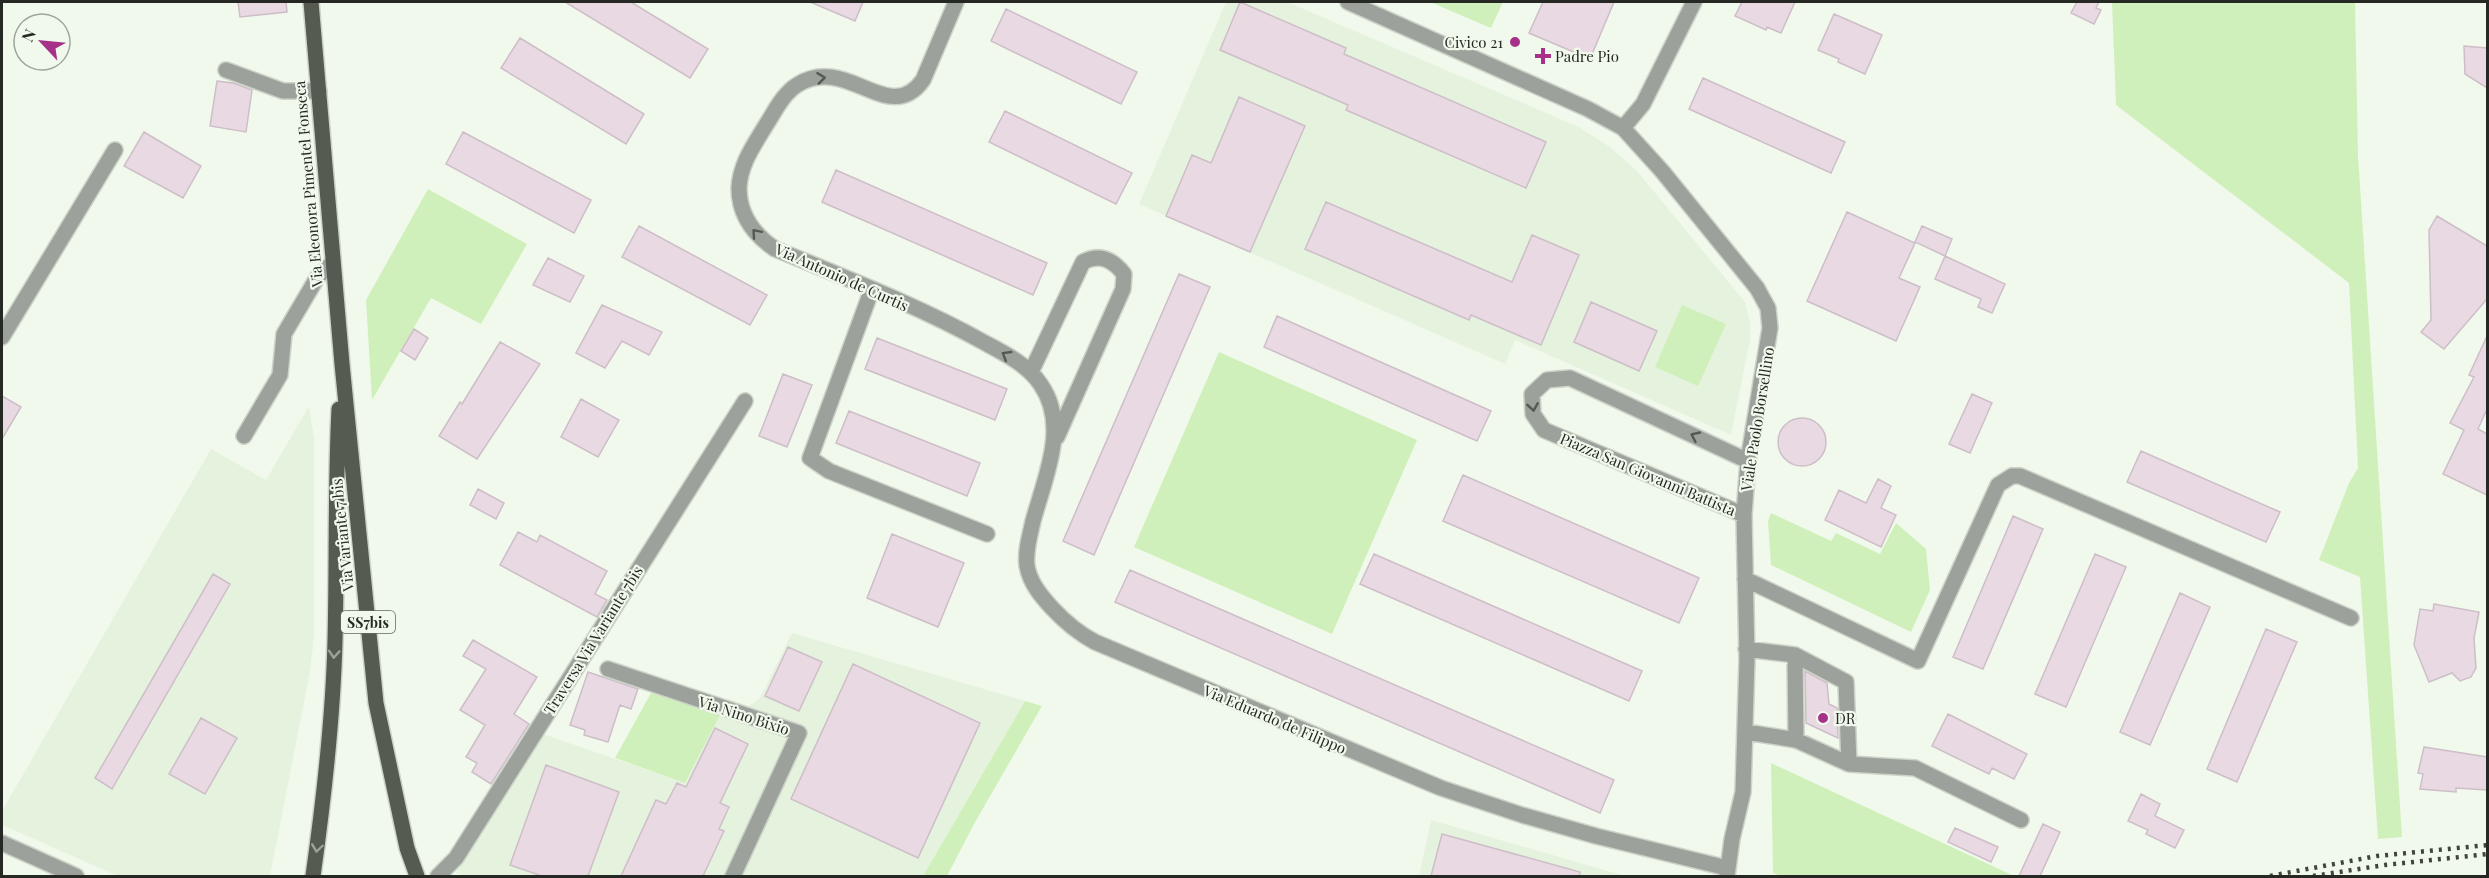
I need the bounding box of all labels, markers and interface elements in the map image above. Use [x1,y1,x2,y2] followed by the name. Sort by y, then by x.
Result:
[12,12,72,72] north arrow
[16,25,40,45] text: N
[1445,32,1503,52] place label: Civico 21
[1508,35,1522,49] marker: Civico 21
[1555,46,1619,66] place label: Padre Pio
[1536,49,1550,63] marker: Padre Pio
[816,72,825,84] one-way arrow
[289,80,327,289] street label: Via Eleonora Pimentel Fonseca
[752,229,763,239] one-way arrow
[772,238,912,315] street label: Via Antonio de Curtis
[1736,346,1778,493] street label: Viale Paolo Borsellino
[1002,350,1012,362] one-way arrow
[1527,402,1539,412] one-way arrow
[1557,428,1739,520] street label: Piazza San Giovanni Battista
[1691,431,1702,443] one-way arrow
[326,478,358,593] street label: Via Variante 7 bis
[539,562,647,718] street label: Traversa Via Variante 7bis
[341,611,395,633] road number: SS7bis
[328,649,341,658] one-way arrow
[1200,680,1349,758] street label: Via Eduardo de Filippo
[695,691,792,739] street label: Via Nino Bixio
[1835,708,1856,728] place label: DR
[1816,711,1830,725] marker: DR
[311,843,323,852] one-way arrow

